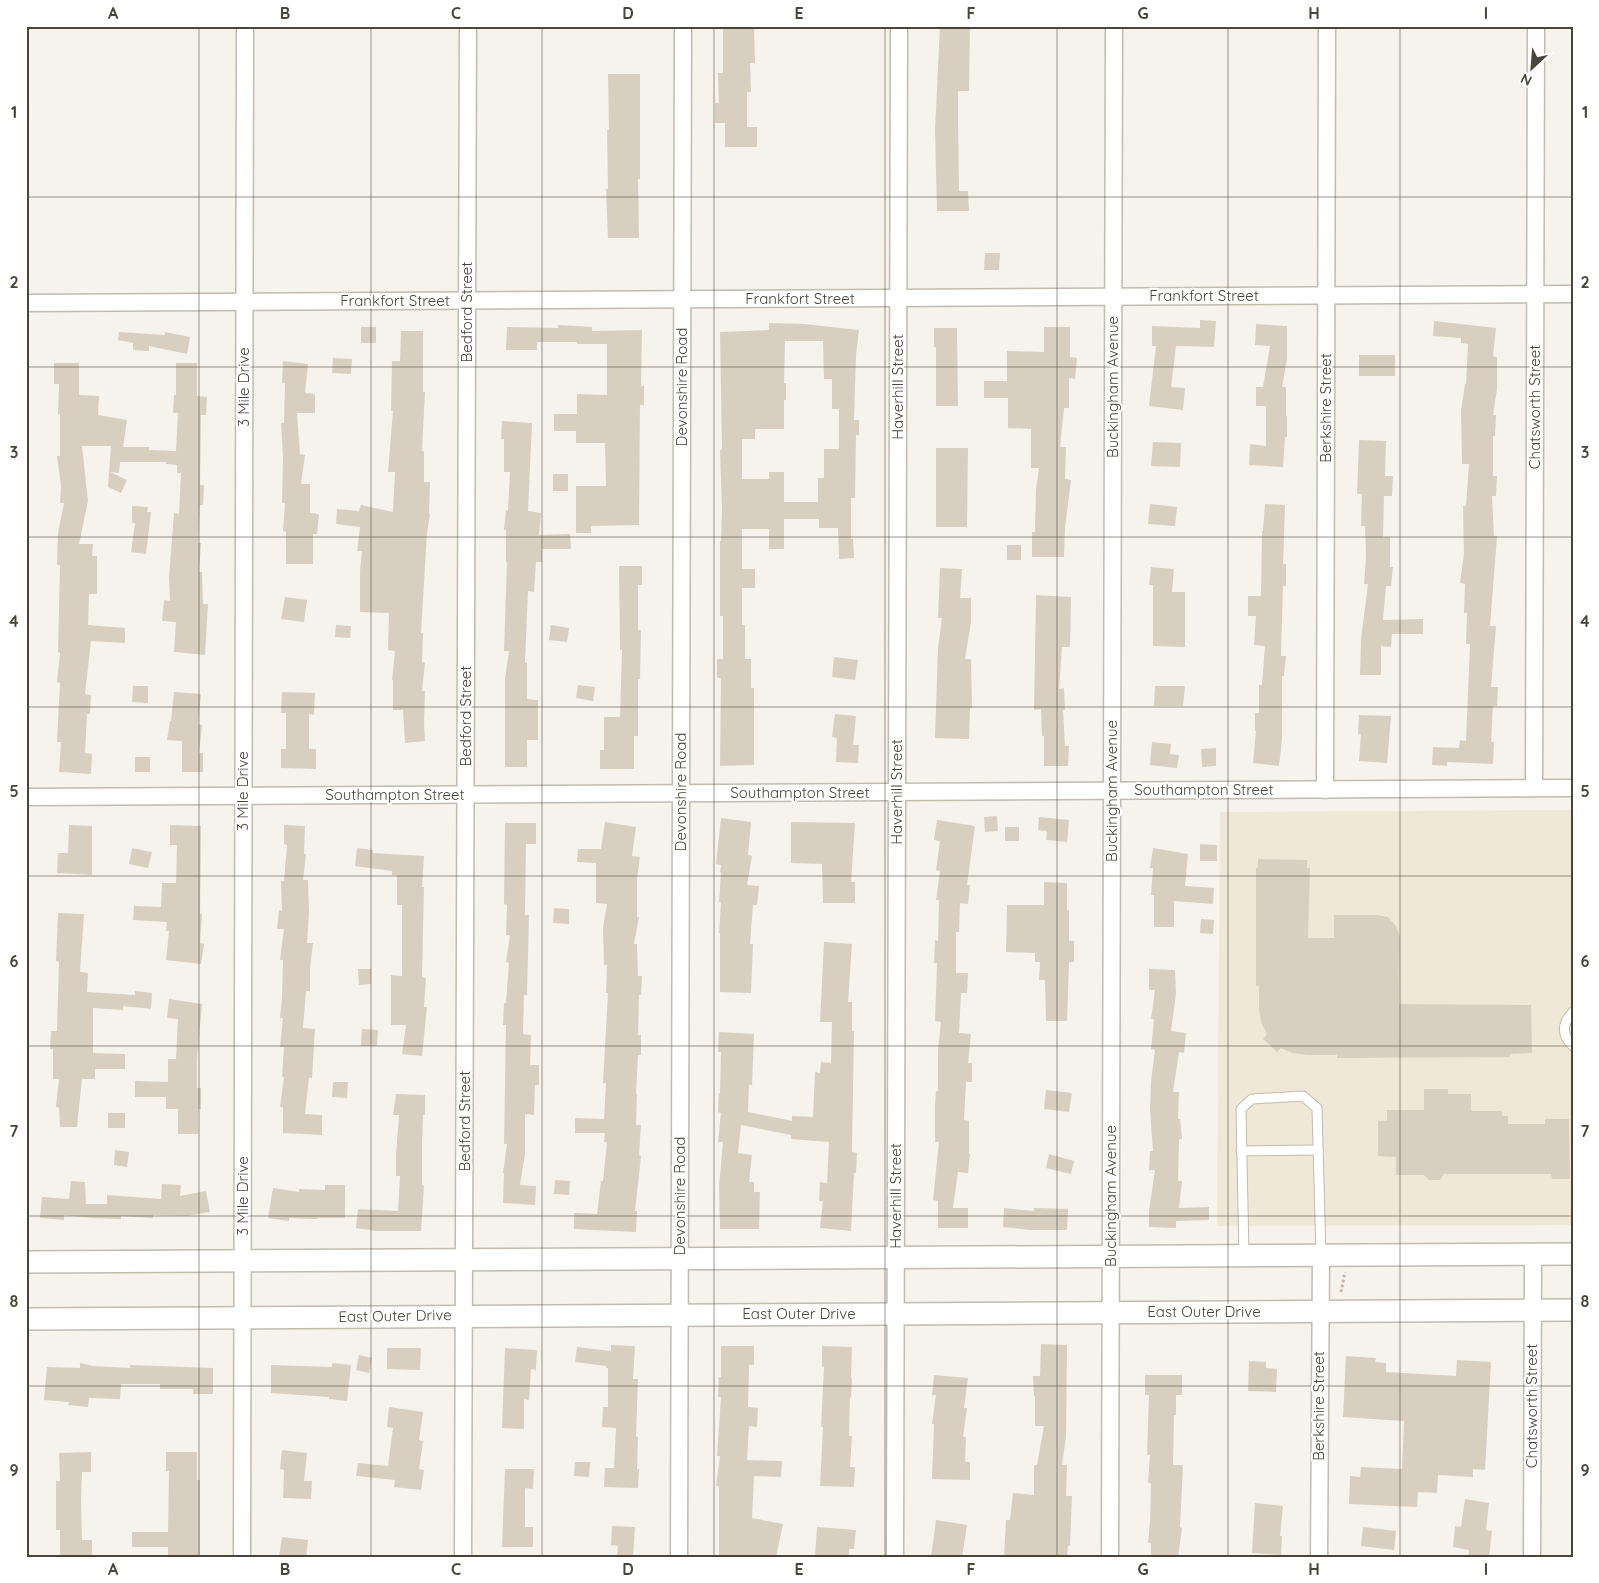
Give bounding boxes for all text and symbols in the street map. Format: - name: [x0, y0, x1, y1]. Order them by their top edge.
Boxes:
- text: A: [108, 3, 119, 23]
- text: B: [280, 3, 290, 23]
- text: C: [451, 3, 461, 23]
- text: D: [622, 3, 634, 23]
- text: E: [794, 3, 804, 23]
- text: F: [967, 3, 976, 23]
- text: G: [1137, 3, 1149, 23]
- text: H: [1308, 3, 1320, 23]
- text: I: [1484, 3, 1488, 23]
- north arrow: [1506, 42, 1556, 92]
- text: N: [1518, 69, 1535, 90]
- text: 1: [11, 102, 17, 122]
- text: 1: [1582, 102, 1588, 122]
- street label: Bedford Street: [457, 262, 476, 362]
- text: 2: [9, 272, 19, 292]
- text: 2: [1580, 272, 1590, 292]
- street label: Frankfort Street: [1149, 286, 1259, 305]
- street label: Frankfort Street: [745, 289, 855, 308]
- street label: Frankfort Street: [340, 291, 450, 310]
- street label: Buckingham Avenue: [1103, 316, 1122, 458]
- street label: Devonshire Road: [672, 328, 691, 446]
- street label: Haverhill Street: [888, 334, 907, 440]
- street label: Chatsworth Street: [1525, 345, 1544, 469]
- street label: 3 Mile Drive: [234, 347, 253, 427]
- street label: Berkshire Street: [1316, 353, 1335, 463]
- text: 3: [10, 442, 18, 462]
- text: 3: [1581, 442, 1589, 462]
- text: 4: [9, 611, 19, 631]
- text: 4: [1580, 611, 1590, 631]
- street label: Bedford Street: [456, 666, 475, 766]
- street label: Buckingham Avenue: [1102, 720, 1121, 862]
- street label: Devonshire Road: [671, 733, 690, 851]
- street label: Haverhill Street: [887, 739, 906, 845]
- street label: 3 Mile Drive: [233, 751, 252, 831]
- street label: Southampton Street: [1134, 780, 1274, 799]
- text: 5: [9, 781, 19, 801]
- text: 5: [1580, 781, 1590, 801]
- street label: Southampton Street: [730, 783, 870, 802]
- street label: Southampton Street: [325, 785, 465, 804]
- text: 6: [10, 951, 19, 971]
- text: 6: [1581, 951, 1590, 971]
- street label: Bedford Street: [455, 1071, 474, 1171]
- text: 7: [10, 1121, 19, 1141]
- text: 7: [1581, 1121, 1590, 1141]
- street label: Buckingham Avenue: [1101, 1125, 1120, 1267]
- street label: Devonshire Road: [670, 1137, 689, 1255]
- street label: Haverhill Street: [886, 1143, 905, 1249]
- street label: 3 Mile Drive: [233, 1156, 252, 1236]
- text: 8: [10, 1291, 19, 1311]
- text: 8: [1581, 1291, 1590, 1311]
- street label: East Outer Drive: [1147, 1302, 1261, 1321]
- street label: East Outer Drive: [742, 1304, 856, 1323]
- street label: East Outer Drive: [338, 1305, 452, 1326]
- street label: Chatsworth Street: [1522, 1344, 1541, 1468]
- street label: Berkshire Street: [1309, 1351, 1328, 1461]
- text: 9: [9, 1460, 19, 1480]
- text: 9: [1580, 1460, 1590, 1480]
- text: A: [108, 1559, 119, 1579]
- text: B: [280, 1559, 290, 1579]
- text: C: [451, 1559, 461, 1579]
- text: D: [622, 1559, 634, 1579]
- text: E: [794, 1559, 804, 1579]
- text: F: [967, 1559, 976, 1579]
- text: G: [1137, 1559, 1149, 1579]
- text: H: [1308, 1559, 1320, 1579]
- text: I: [1484, 1559, 1488, 1579]

